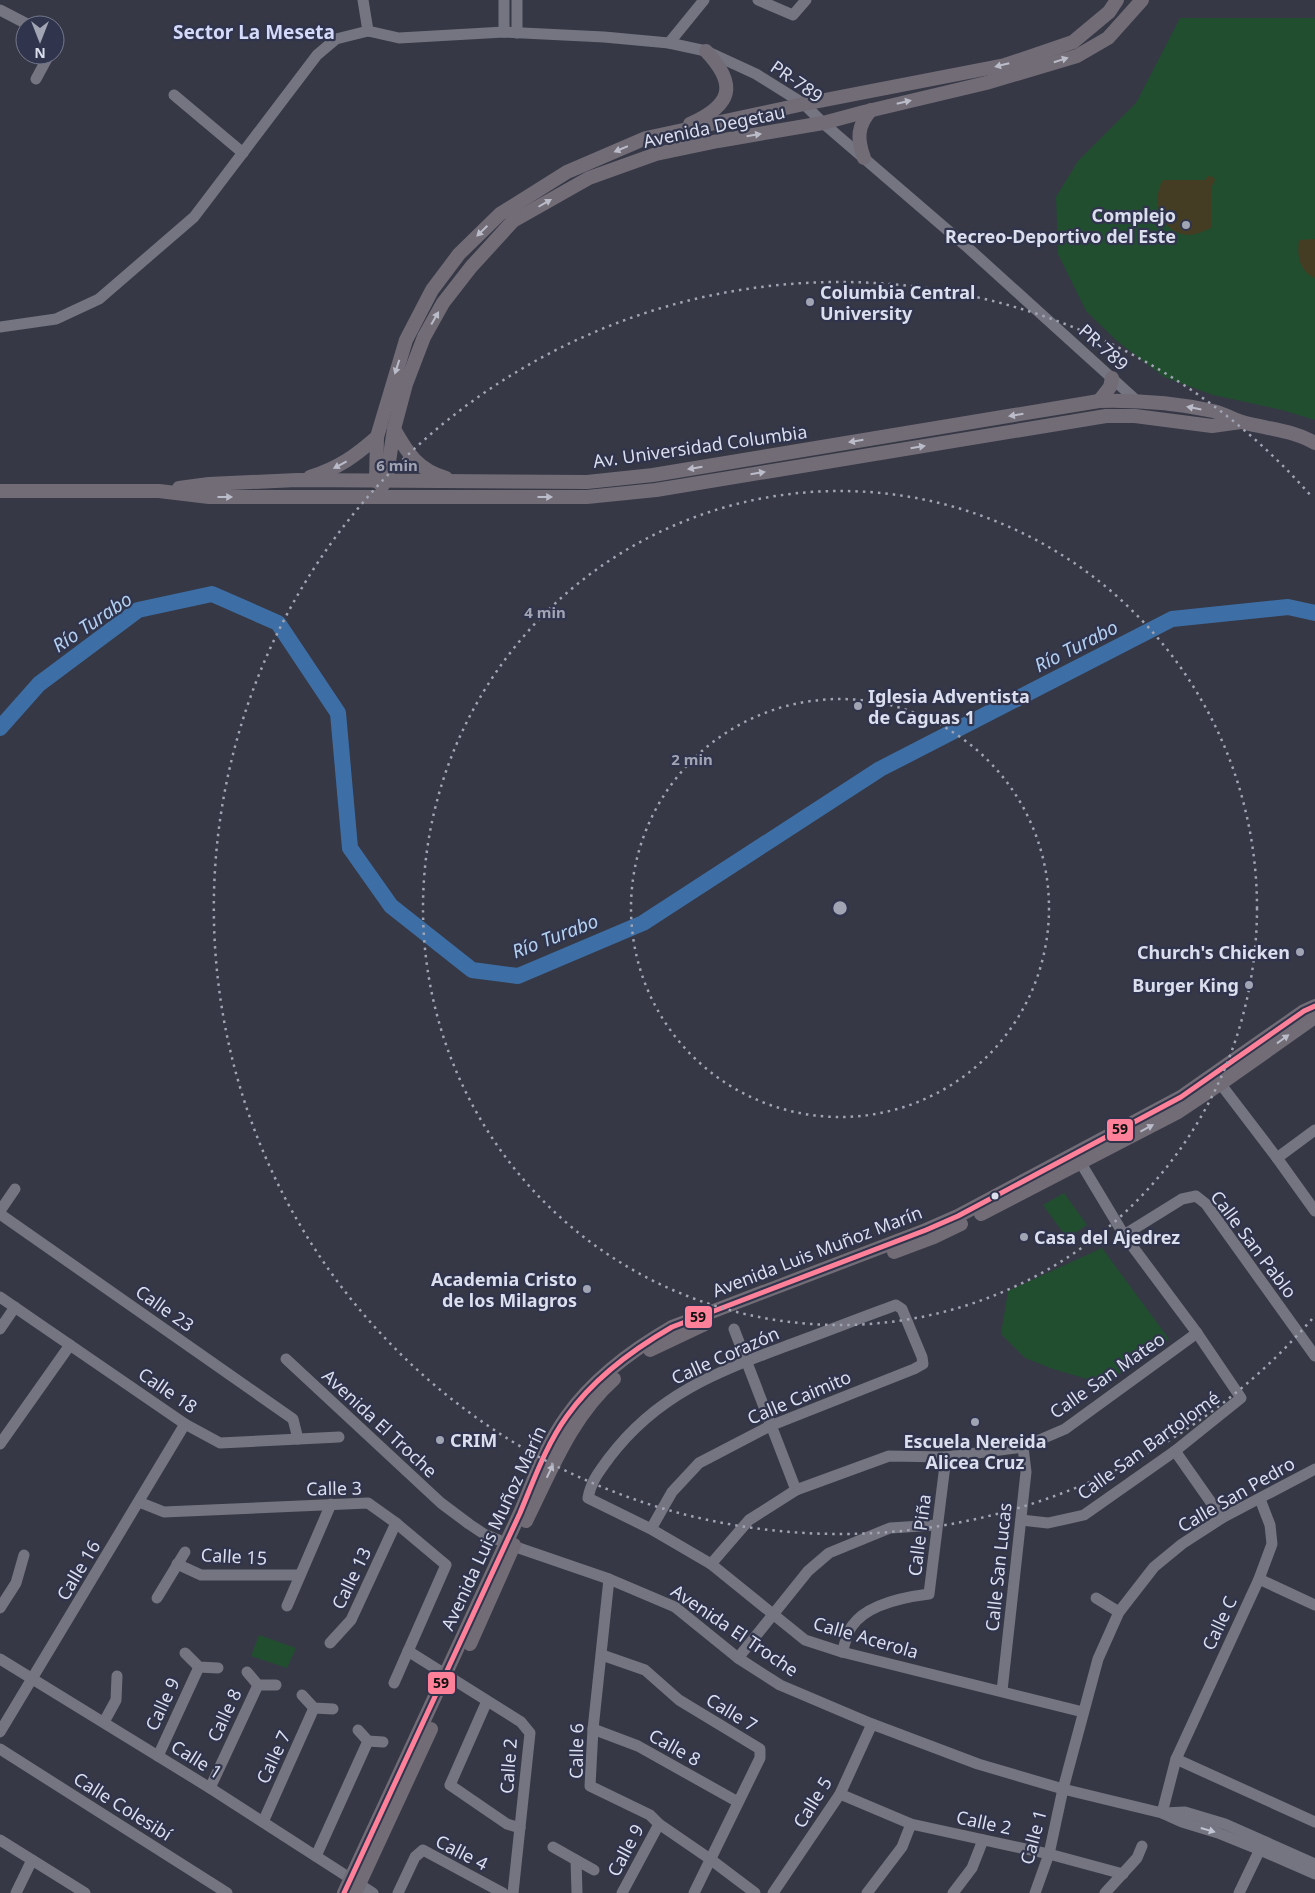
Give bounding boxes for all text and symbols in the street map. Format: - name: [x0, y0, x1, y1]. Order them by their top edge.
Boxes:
- north arrow: [15, 15, 65, 65]
- district label: Sector La Meseta: [173, 19, 335, 45]
- text: N: [34, 44, 46, 63]
- street label: PR-789: [766, 54, 828, 108]
- one-way arrow: [1054, 56, 1069, 64]
- one-way arrow: [994, 61, 1009, 69]
- one-way arrow: [897, 98, 912, 106]
- street label: Avenida Degetau: [641, 99, 787, 153]
- one-way arrow: [746, 130, 762, 138]
- one-way arrow: [614, 145, 628, 153]
- one-way arrow: [539, 198, 552, 207]
- place label: Complejo Recreo-Deportivo del Este: [945, 203, 1176, 248]
- marker: Complejo Recreo-Deportivo del Este: [1180, 219, 1192, 231]
- one-way arrow: [476, 225, 488, 237]
- place label: Columbia Central University: [820, 280, 975, 325]
- marker: Columbia Central University: [804, 296, 816, 308]
- one-way arrow: [430, 312, 439, 325]
- street label: PR-789: [1074, 318, 1134, 376]
- one-way arrow: [392, 360, 400, 375]
- one-way arrow: [1186, 403, 1202, 411]
- one-way arrow: [1008, 411, 1024, 419]
- street label: Av. Universidad Columbia: [591, 419, 809, 473]
- one-way arrow: [847, 438, 863, 446]
- one-way arrow: [911, 443, 927, 451]
- text: 6 min: [376, 455, 418, 475]
- one-way arrow: [333, 460, 347, 469]
- one-way arrow: [687, 464, 703, 472]
- one-way arrow: [750, 469, 766, 477]
- one-way arrow: [217, 493, 233, 501]
- one-way arrow: [537, 493, 553, 501]
- water label: Río Turabo: [47, 586, 137, 658]
- text: 4 min: [524, 602, 566, 622]
- water label: Río Turabo: [1030, 614, 1122, 678]
- place label: Iglesia Adventista de Caguas 1: [868, 684, 1030, 729]
- marker: Iglesia Adventista de Caguas 1: [852, 700, 864, 712]
- text: 2 min: [671, 749, 713, 769]
- centre of rings: [831, 899, 849, 917]
- water label: Río Turabo: [508, 908, 602, 964]
- place label: Church's Chicken: [1137, 940, 1290, 964]
- marker: Church's Chicken: [1294, 946, 1306, 958]
- place label: Burger King: [1132, 973, 1239, 997]
- marker: Burger King: [1243, 979, 1255, 991]
- one-way arrow: [1277, 1034, 1290, 1044]
- line badge: 59: [1106, 1118, 1134, 1142]
- text: 59: [1112, 1119, 1128, 1138]
- one-way arrow: [1140, 1124, 1155, 1132]
- street label: Calle San Pablo: [1206, 1185, 1302, 1303]
- unlabelled marker: [990, 1191, 1000, 1201]
- street label: Avenida Luis Muñoz Marín: [709, 1200, 925, 1302]
- place label: Casa del Ajedrez: [1034, 1225, 1180, 1249]
- marker: Casa del Ajedrez: [1018, 1231, 1030, 1243]
- place label: Academia Cristo de los Milagros: [431, 1267, 577, 1312]
- street label: Calle 23: [131, 1279, 199, 1337]
- marker: Academia Cristo de los Milagros: [581, 1283, 593, 1295]
- line badge: 59: [684, 1305, 713, 1329]
- text: 59: [690, 1307, 706, 1326]
- street label: Calle Corazón: [667, 1321, 783, 1389]
- street label: Calle San Mateo: [1045, 1326, 1169, 1424]
- street label: Calle 18: [134, 1362, 202, 1418]
- street label: Avenida El Troche: [317, 1364, 443, 1482]
- street label: Calle Caimito: [743, 1364, 855, 1430]
- street label: Calle San Bartolomé: [1072, 1385, 1224, 1505]
- marker: Escuela Nereida Alicea Cruz: [969, 1416, 981, 1428]
- street label: Avenida Luis Muñoz Marín: [435, 1422, 551, 1634]
- place label: CRIM: [450, 1428, 497, 1452]
- place label: Escuela Nereida Alicea Cruz: [903, 1429, 1047, 1474]
- marker: CRIM: [434, 1434, 446, 1446]
- street label: Calle San Pedro: [1173, 1451, 1299, 1537]
- one-way arrow: [546, 1464, 554, 1478]
- street label: Calle 3: [306, 1476, 362, 1500]
- street label: Calle Piña: [902, 1493, 936, 1577]
- street label: Calle San Lucas: [979, 1501, 1017, 1633]
- street label: Calle 16: [51, 1535, 105, 1605]
- street label: Calle 15: [200, 1542, 268, 1570]
- street label: Calle 13: [326, 1543, 376, 1613]
- street label: Avenida El Troche: [667, 1578, 803, 1682]
- street label: Calle C: [1196, 1592, 1242, 1654]
- street label: Calle Acerola: [810, 1610, 922, 1664]
- line badge: 59: [427, 1671, 456, 1695]
- text: 59: [433, 1673, 449, 1692]
- street label: Calle 9: [139, 1674, 185, 1734]
- street label: Calle 8: [201, 1685, 247, 1745]
- street label: Calle 7: [702, 1687, 762, 1737]
- street label: Calle 6: [564, 1723, 588, 1779]
- street label: Calle 8: [645, 1723, 705, 1771]
- street label: Calle 7: [250, 1727, 296, 1787]
- street label: Calle 1: [167, 1734, 227, 1784]
- street label: Calle 2: [494, 1737, 522, 1795]
- street label: Calle Colesibí: [69, 1766, 177, 1846]
- street label: Calle 5: [787, 1772, 837, 1832]
- street label: Calle 2: [954, 1804, 1014, 1840]
- street label: Calle 1: [1014, 1807, 1052, 1867]
- street label: Calle 9: [601, 1820, 649, 1880]
- one-way arrow: [1200, 1826, 1215, 1834]
- street label: Calle 4: [432, 1829, 492, 1875]

